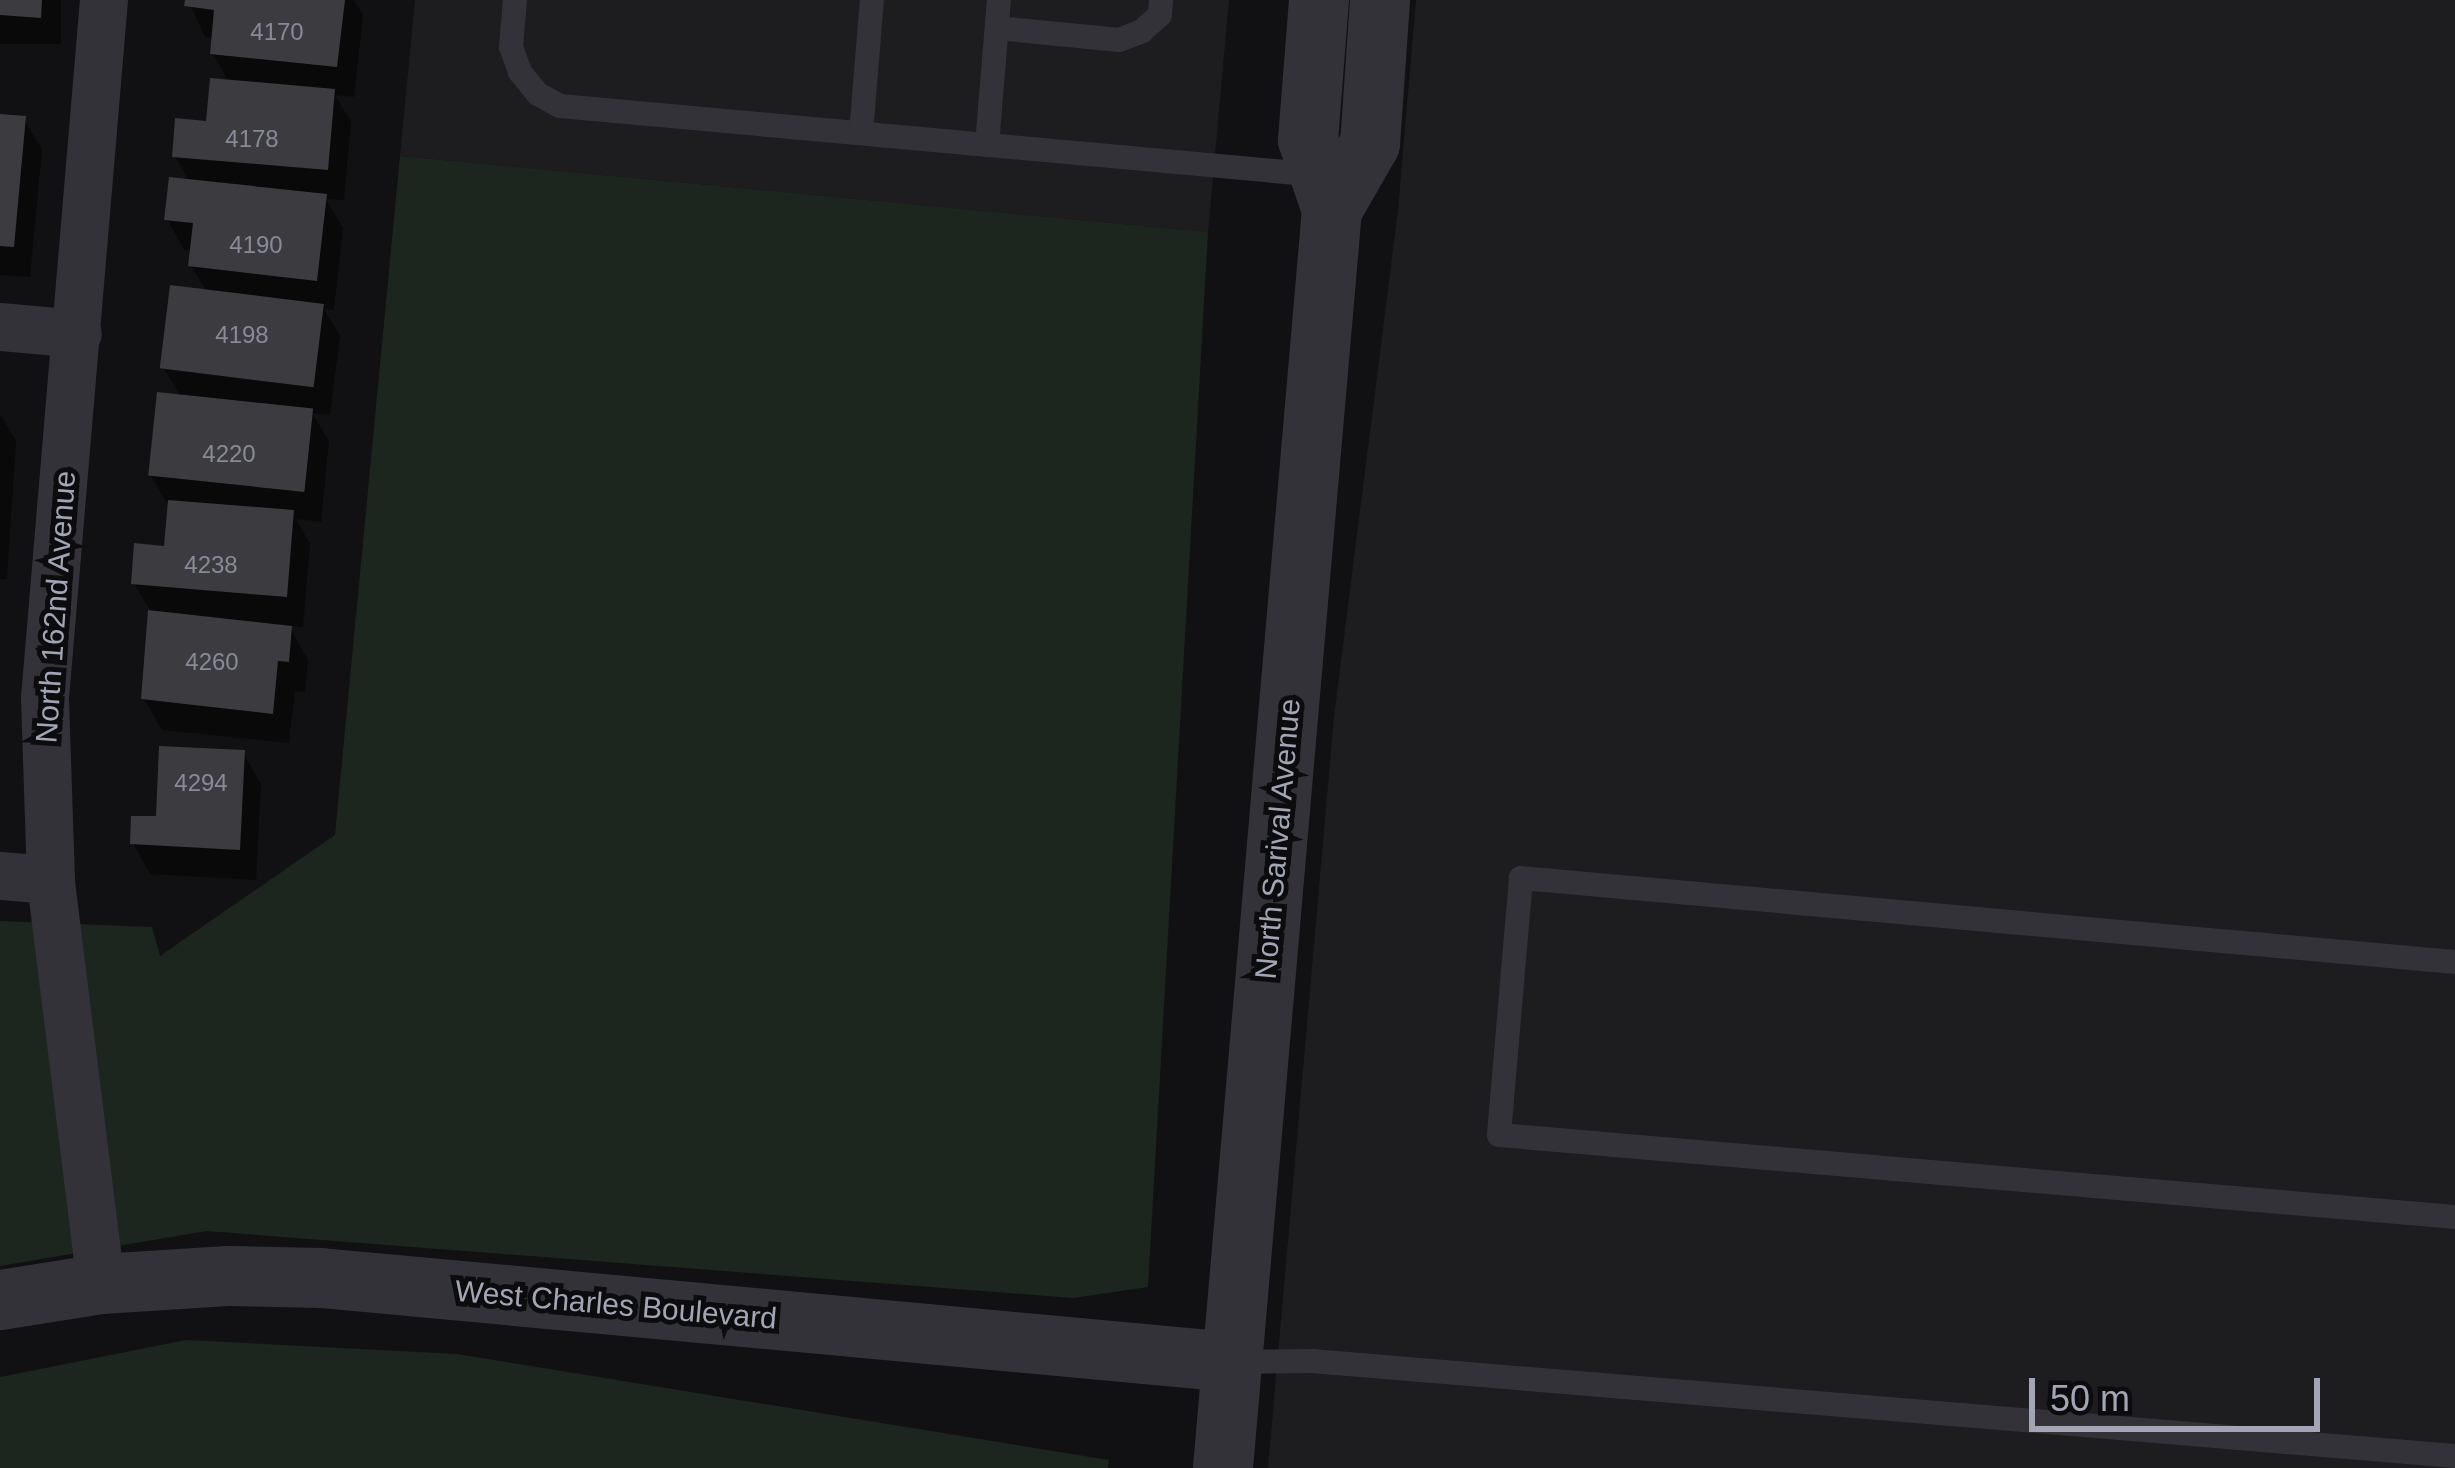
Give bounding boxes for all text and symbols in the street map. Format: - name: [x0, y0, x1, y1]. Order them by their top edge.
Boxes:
- house number: 4170: [250, 18, 304, 46]
- house number: 4178: [225, 125, 279, 153]
- house number: 4190: [229, 231, 283, 259]
- house number: 4198: [215, 321, 269, 349]
- house number: 4220: [202, 440, 256, 468]
- street label: North 162nd Avenue: [28, 469, 84, 745]
- house number: 4238: [184, 551, 238, 579]
- house number: 4260: [185, 648, 239, 676]
- street label: North Sarival Avenue: [1248, 697, 1308, 981]
- house number: 4294: [174, 769, 228, 797]
- street label: West Charles Boulevard: [454, 1273, 778, 1337]
- scale bar: [2035, 1354, 2326, 1428]
- text: 50 m: [2050, 1378, 2130, 1419]

